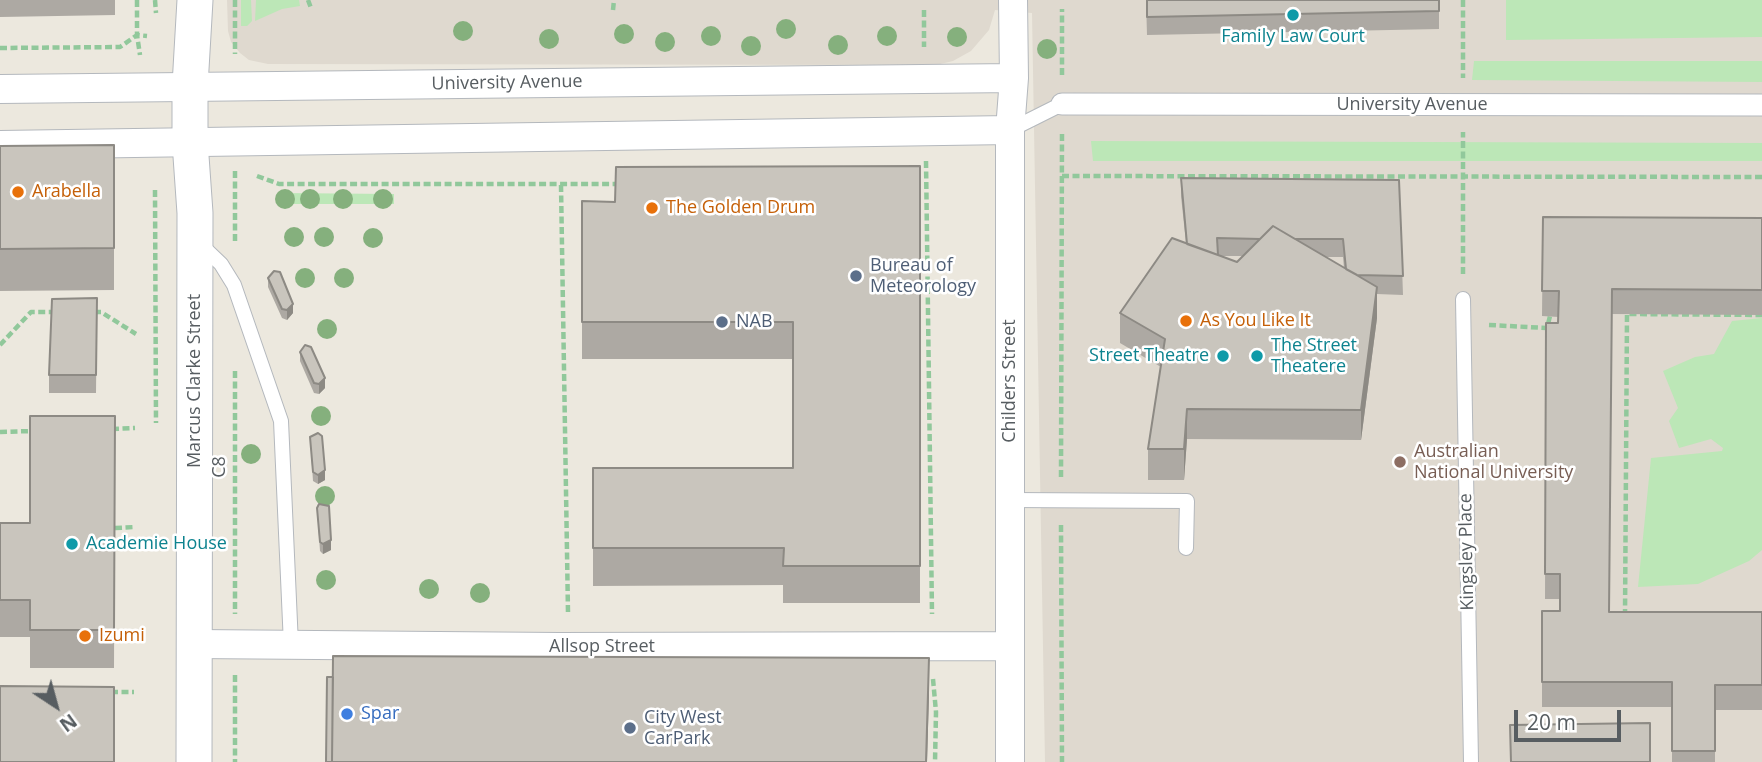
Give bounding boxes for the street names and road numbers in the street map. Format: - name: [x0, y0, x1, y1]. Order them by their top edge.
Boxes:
- street label: University Avenue: [431, 71, 583, 95]
- street label: University Avenue: [1336, 94, 1488, 116]
- street label: Marcus Clarke Street: [184, 294, 206, 468]
- street label: Childers Street: [999, 319, 1021, 443]
- street label: C8: [209, 456, 231, 478]
- street label: Kingsley Place: [1455, 493, 1479, 611]
- street label: Allsop Street: [549, 636, 655, 658]

